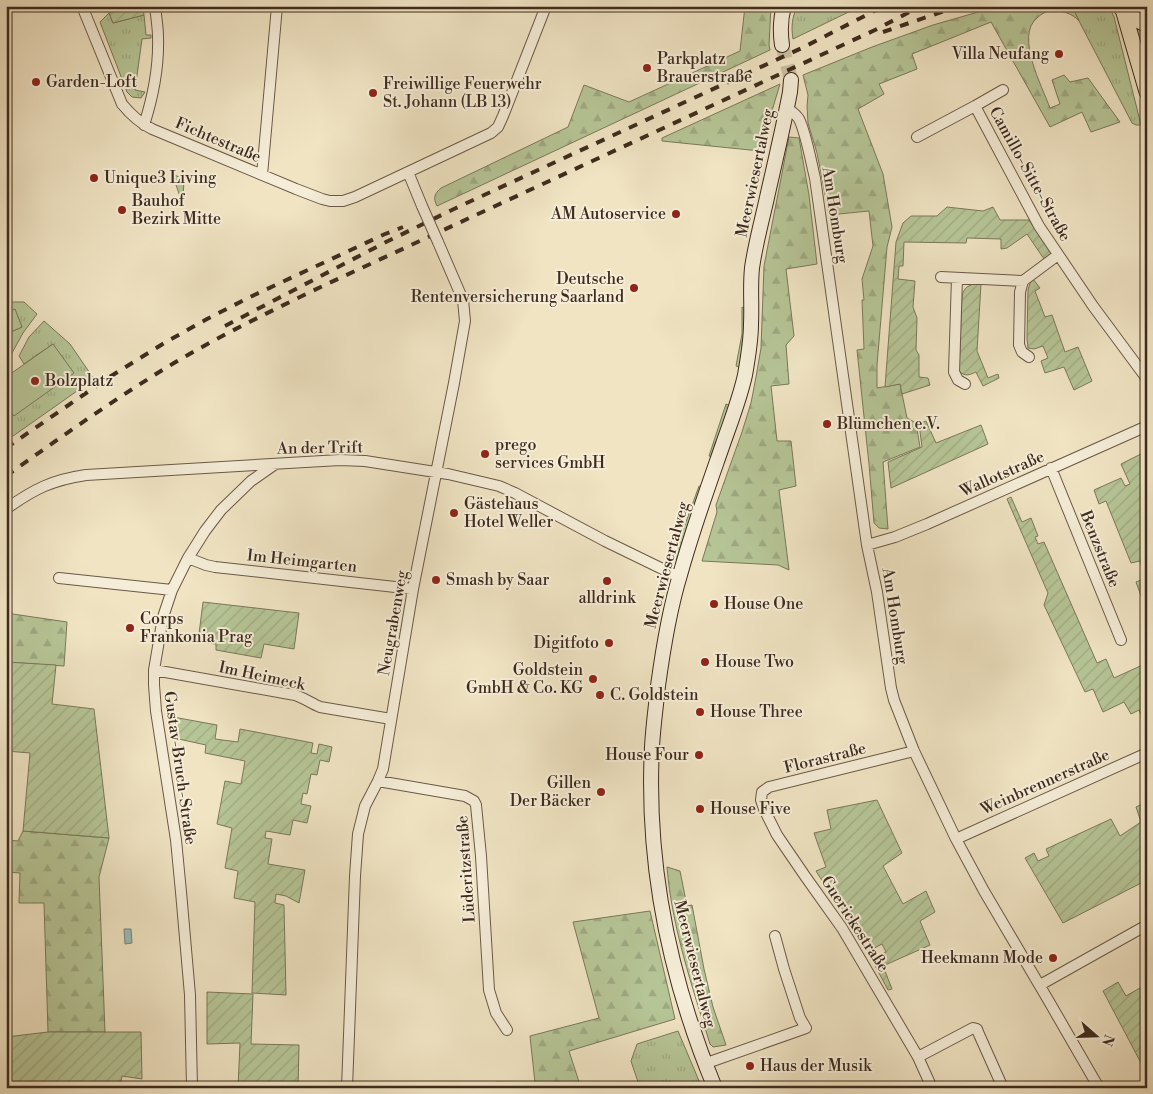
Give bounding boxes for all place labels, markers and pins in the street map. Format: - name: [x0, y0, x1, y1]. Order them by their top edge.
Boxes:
- place label: Villa Neufang: [951, 44, 1050, 64]
- marker: Villa Neufang: [1053, 48, 1065, 60]
- place label: Parkplatz Brauerstraße: [656, 49, 752, 87]
- marker: Parkplatz Brauerstraße: [641, 62, 653, 74]
- place label: Garden-Loft: [46, 72, 137, 92]
- place label: Freiwillige Feuerwehr St. Johann (LB 13): [383, 74, 542, 112]
- marker: Garden-Loft: [30, 76, 42, 88]
- marker: Freiwillige Feuerwehr St. Johann (LB 13): [367, 87, 379, 99]
- place label: Unique3 Living: [104, 168, 217, 188]
- marker: Unique3 Living: [88, 172, 100, 184]
- place label: Bauhof Bezirk Mitte: [131, 191, 221, 229]
- marker: Bauhof Bezirk Mitte: [116, 204, 128, 216]
- place label: AM Autoservice: [550, 204, 666, 224]
- marker: AM Autoservice: [670, 208, 682, 220]
- place label: Deutsche Rentenversicherung Saarland: [411, 269, 624, 307]
- marker: Deutsche Rentenversicherung Saarland: [628, 282, 640, 294]
- place label: Bolzplatz: [44, 371, 113, 391]
- marker: Bolzplatz: [29, 375, 41, 387]
- place label: Blümchen e.V.: [836, 414, 940, 434]
- marker: Blümchen e.V.: [821, 418, 833, 430]
- place label: prego services GmbH: [495, 435, 605, 473]
- marker: prego services GmbH: [479, 448, 491, 460]
- place label: Gästehaus Hotel Weller: [464, 494, 553, 532]
- marker: Gästehaus Hotel Weller: [448, 507, 460, 519]
- place label: Smash by Saar: [446, 570, 550, 590]
- marker: Smash by Saar: [430, 574, 442, 586]
- marker: alldrink: [601, 575, 613, 587]
- place label: alldrink: [578, 588, 637, 608]
- place label: House One: [724, 594, 803, 614]
- marker: House One: [708, 598, 720, 610]
- place label: Corps Frankonia Prag: [140, 609, 253, 647]
- marker: Corps Frankonia Prag: [124, 622, 136, 634]
- place label: Digitfoto: [533, 633, 599, 653]
- marker: Digitfoto: [603, 637, 615, 649]
- place label: House Two: [715, 652, 794, 672]
- marker: House Two: [699, 656, 711, 668]
- place label: Goldstein GmbH & Co. KG: [466, 660, 583, 698]
- marker: Goldstein GmbH & Co. KG: [587, 673, 599, 685]
- place label: C. Goldstein: [610, 685, 699, 705]
- marker: C. Goldstein: [594, 689, 606, 701]
- place label: House Three: [710, 702, 803, 722]
- marker: House Three: [694, 706, 706, 718]
- place label: House Four: [605, 745, 689, 765]
- marker: House Four: [693, 749, 705, 761]
- place label: Gillen Der Bäcker: [510, 773, 591, 811]
- marker: Gillen Der Bäcker: [595, 786, 607, 798]
- place label: House Five: [710, 799, 791, 819]
- marker: House Five: [694, 803, 706, 815]
- place label: Heekmann Mode: [921, 948, 1043, 968]
- marker: Heekmann Mode: [1047, 952, 1059, 964]
- place label: Haus der Musik: [760, 1056, 873, 1076]
- marker: Haus der Musik: [744, 1060, 756, 1072]

